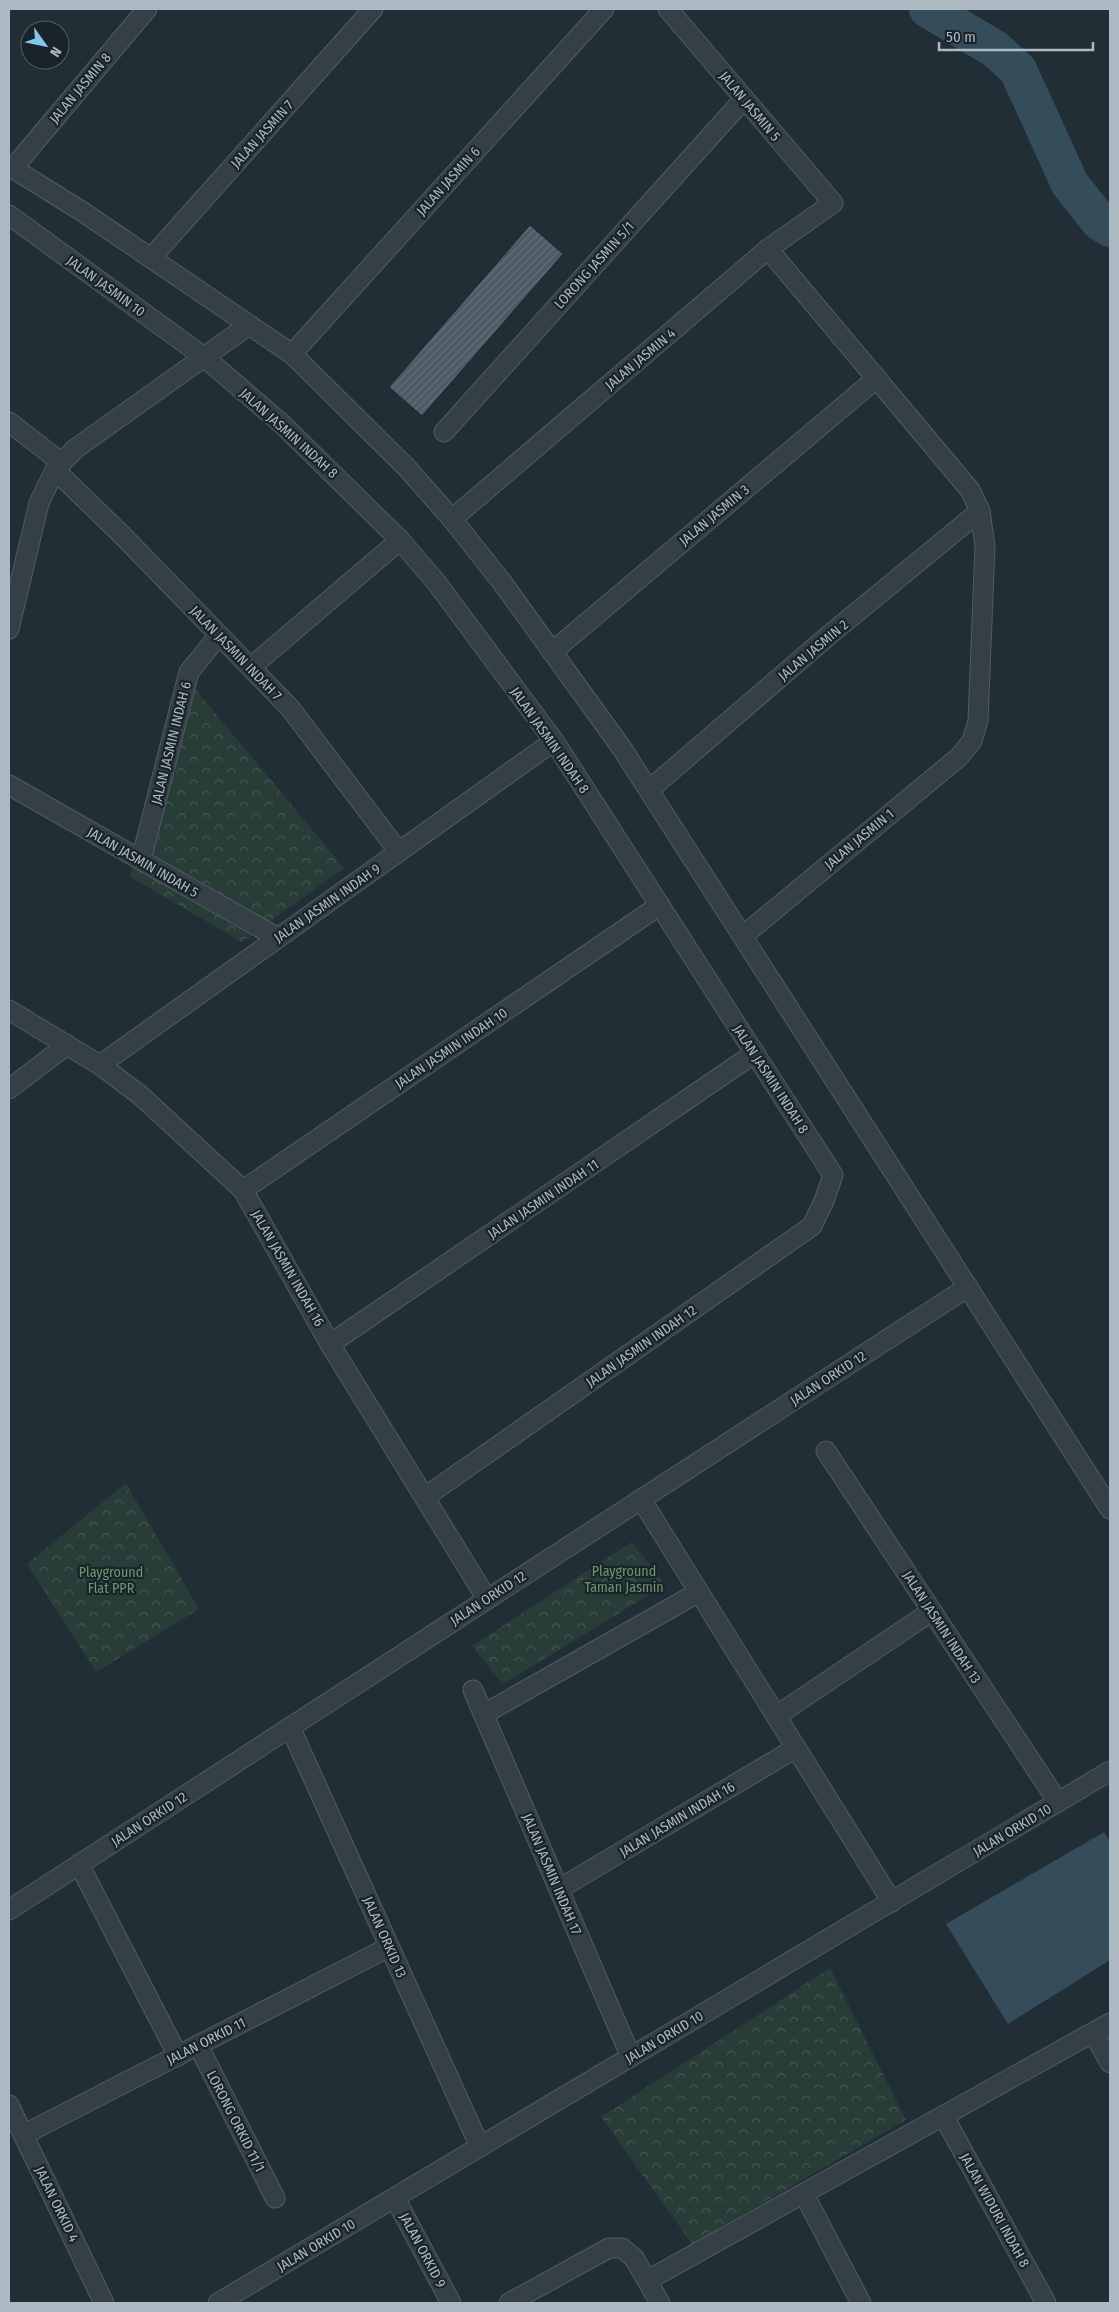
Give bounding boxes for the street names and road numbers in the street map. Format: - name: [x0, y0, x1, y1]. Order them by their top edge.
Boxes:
- street label: JALAN JASMIN 8: [46, 49, 114, 127]
- street label: JALAN JASMIN 5: [715, 68, 784, 145]
- street label: JALAN JASMIN 7: [227, 97, 298, 172]
- street label: JALAN JASMIN 6: [413, 143, 484, 219]
- street label: LORONG JASMIN 5/1: [551, 218, 638, 312]
- street label: JALAN JASMIN 10: [63, 252, 148, 321]
- street label: JALAN JASMIN 4: [602, 325, 679, 394]
- street label: JALAN JASMIN INDAH 8: [236, 385, 341, 482]
- street label: JALAN JASMIN 3: [676, 481, 753, 550]
- street label: JALAN JASMIN INDAH 7: [186, 603, 285, 704]
- street label: JALAN JASMIN 2: [775, 616, 852, 685]
- street label: JALAN JASMIN INDAH 6: [148, 680, 195, 806]
- street label: JALAN JASMIN INDAH 8: [506, 684, 593, 797]
- street label: JALAN JASMIN 1: [821, 805, 897, 873]
- street label: JALAN JASMIN INDAH 5: [84, 824, 201, 901]
- street label: JALAN JASMIN INDAH 9: [271, 860, 384, 947]
- street label: JALAN JASMIN INDAH 10: [392, 1004, 511, 1092]
- street label: JALAN JASMIN INDAH 8: [729, 1022, 812, 1137]
- street label: JALAN JASMIN INDAH 11: [485, 1156, 602, 1243]
- street label: JALAN JASMIN INDAH 16: [247, 1207, 328, 1330]
- street label: JALAN JASMIN INDAH 12: [583, 1302, 700, 1391]
- street label: JALAN ORKID 12: [787, 1348, 869, 1409]
- street label: JALAN ORKID 12: [447, 1568, 529, 1629]
- street label: JALAN JASMIN INDAH 13: [899, 1568, 984, 1687]
- street label: JALAN JASMIN INDAH 16: [616, 1778, 738, 1861]
- street label: JALAN ORKID 12: [108, 1789, 190, 1850]
- street label: JALAN ORKID 10: [970, 1800, 1054, 1860]
- street label: JALAN JASMIN INDAH 17: [518, 1811, 585, 1938]
- street label: JALAN ORKID 13: [359, 1894, 410, 1981]
- street label: JALAN ORKID 10: [622, 2007, 706, 2067]
- street label: JALAN ORKID 11: [164, 2014, 248, 2069]
- street label: LORONG ORKID 11/1: [203, 2068, 268, 2175]
- street label: JALAN WIDURI INDAH 8: [956, 2150, 1033, 2270]
- street label: JALAN ORKID 4: [31, 2164, 82, 2245]
- street label: JALAN ORKID 9: [396, 2210, 449, 2291]
- street label: JALAN ORKID 10: [274, 2215, 358, 2275]

